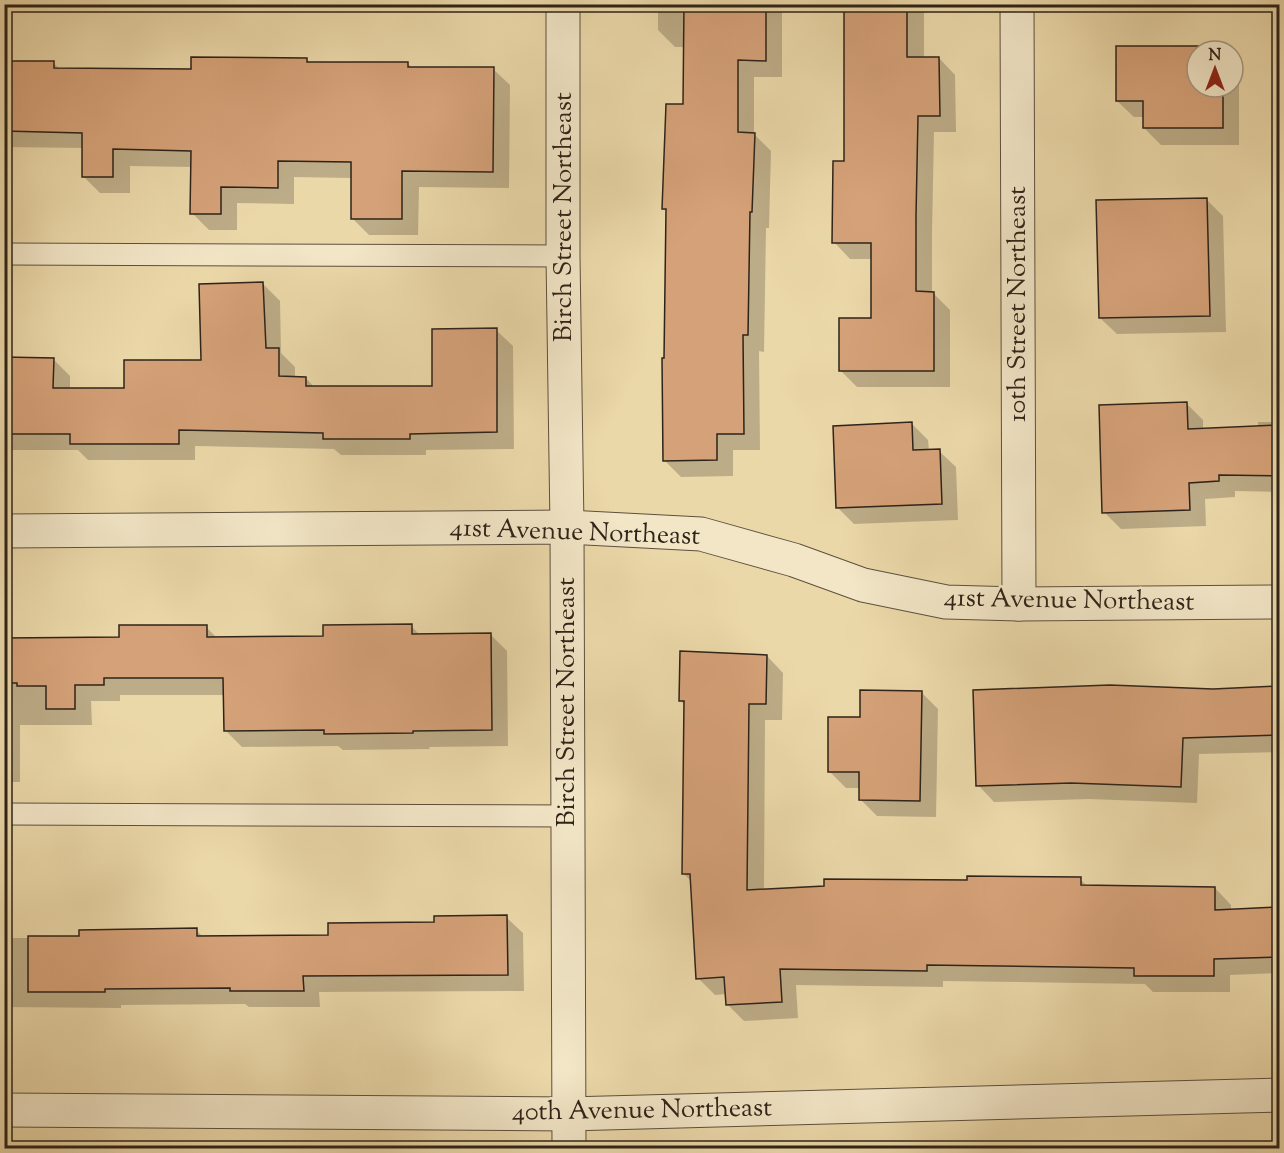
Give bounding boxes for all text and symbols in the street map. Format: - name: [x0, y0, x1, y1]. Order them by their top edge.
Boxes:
- north arrow: [1185, 39, 1245, 99]
- text: N: [1209, 45, 1222, 68]
- street label: Birch Street Northeast: [546, 92, 583, 342]
- street label: 10th Street Northeast: [1000, 186, 1037, 422]
- street label: 41st Avenue Northeast: [449, 510, 701, 556]
- street label: Birch Street Northeast: [549, 577, 586, 827]
- street label: 41st Avenue Northeast: [943, 580, 1195, 622]
- street label: 40th Avenue Northeast: [512, 1090, 772, 1132]

